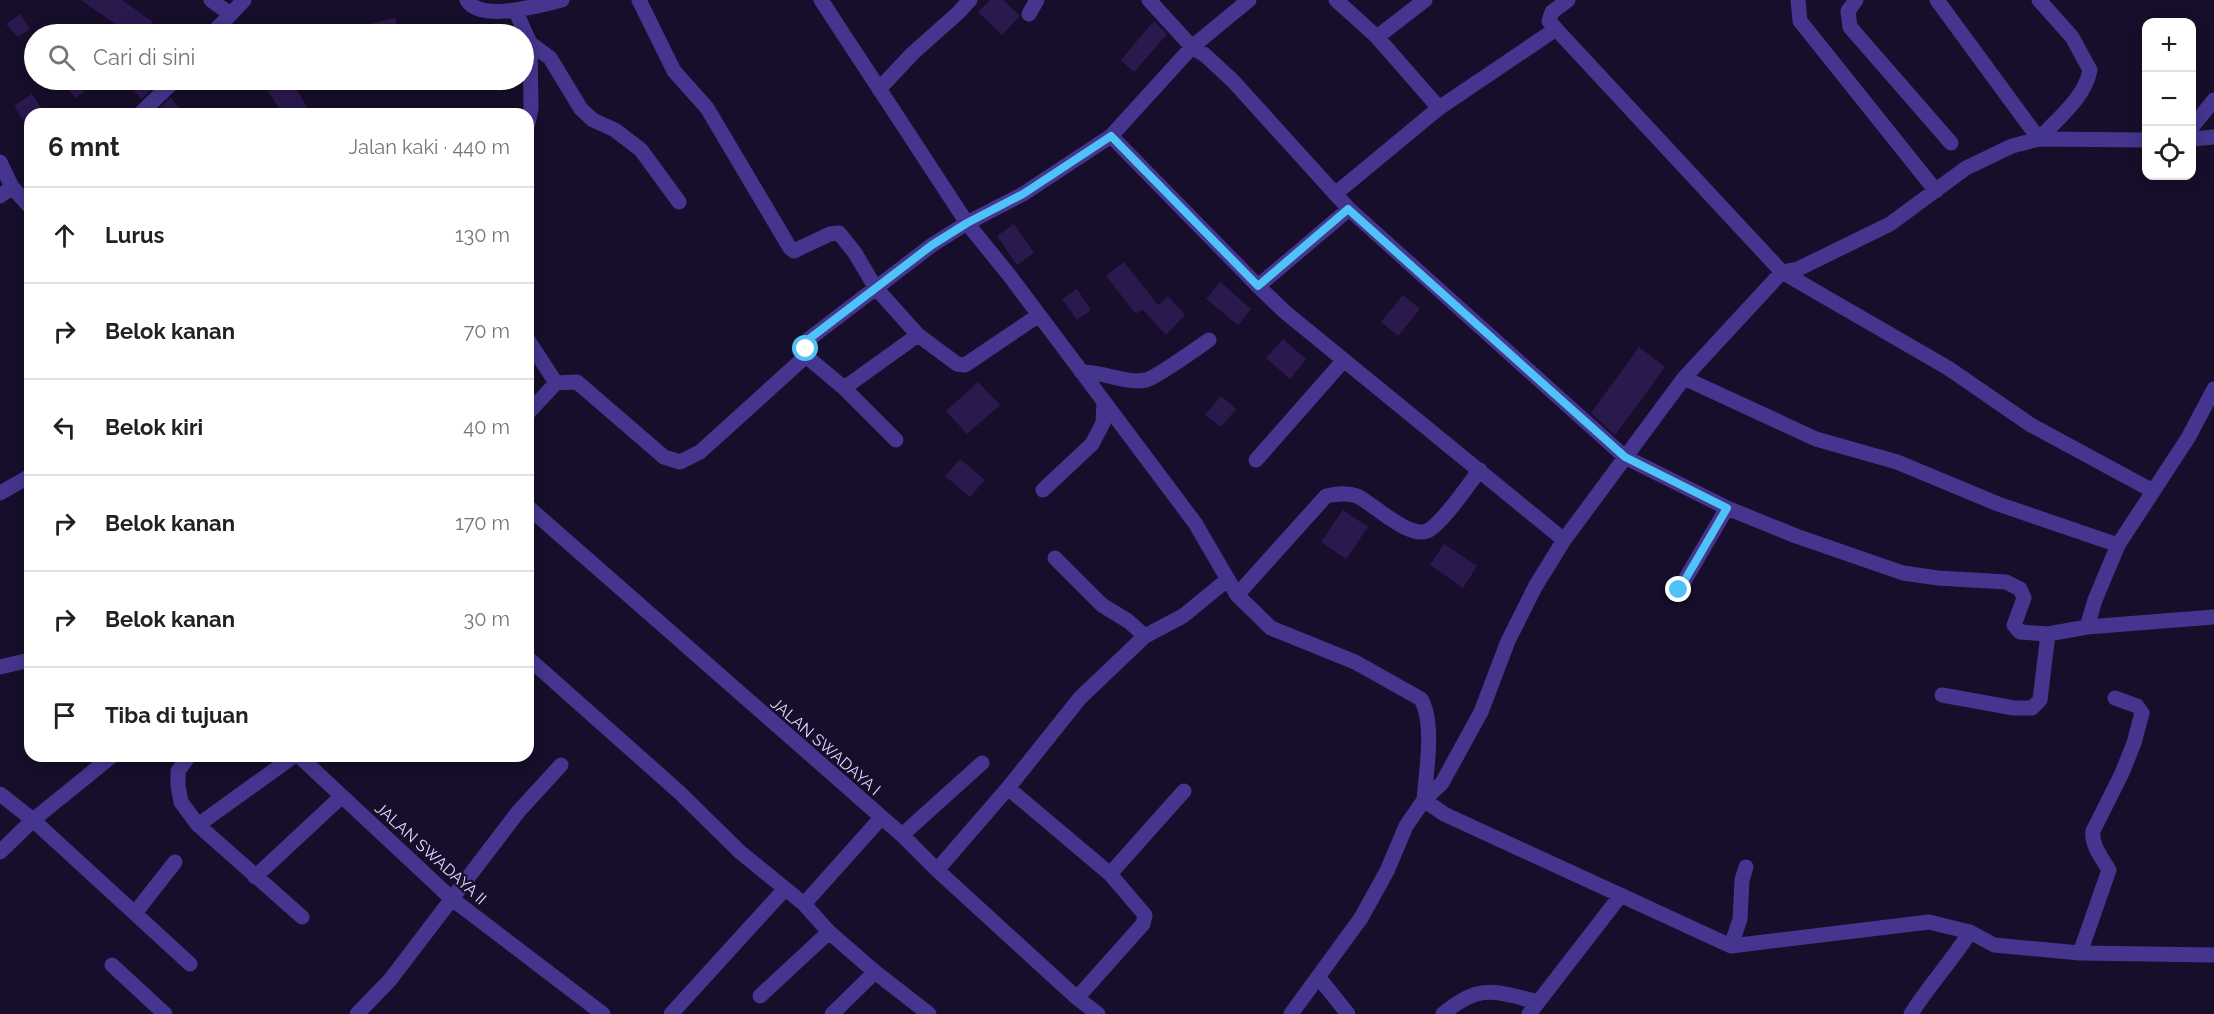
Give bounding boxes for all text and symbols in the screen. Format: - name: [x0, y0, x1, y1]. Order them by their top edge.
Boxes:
- map controls: [2142, 18, 2196, 180]
- button: +: [2142, 18, 2196, 72]
- search box: [24, 24, 534, 90]
- icon: search: [45, 41, 78, 74]
- text: Cari di sini: [93, 44, 195, 70]
- button: −: [2142, 72, 2196, 126]
- button: locate: [2142, 126, 2196, 180]
- text: 6 mnt: [48, 132, 120, 162]
- text: Jalan kaki · 440 m: [349, 135, 510, 159]
- icon: ahead: [48, 219, 81, 252]
- text: Lurus: [105, 222, 164, 248]
- text: 130 m: [455, 223, 510, 247]
- icon: right: [48, 315, 81, 348]
- text: Belok kanan: [105, 318, 235, 344]
- text: 70 m: [464, 319, 510, 343]
- route start: [792, 335, 818, 361]
- icon: left: [48, 411, 81, 444]
- text: Belok kiri: [105, 414, 203, 440]
- text: 40 m: [463, 415, 510, 439]
- icon: right: [48, 507, 81, 540]
- text: Belok kanan: [105, 510, 235, 536]
- text: 170 m: [455, 511, 510, 535]
- route end: [1665, 576, 1691, 602]
- icon: right: [48, 603, 81, 636]
- text: Belok kanan: [105, 606, 235, 632]
- text: 30 m: [464, 607, 510, 631]
- street label: JALAN SWADAYA I: [767, 694, 884, 799]
- icon: arrive: [48, 699, 81, 732]
- text: Tiba di tujuan: [105, 702, 248, 728]
- street label: JALAN SWADAYA II: [371, 798, 490, 908]

